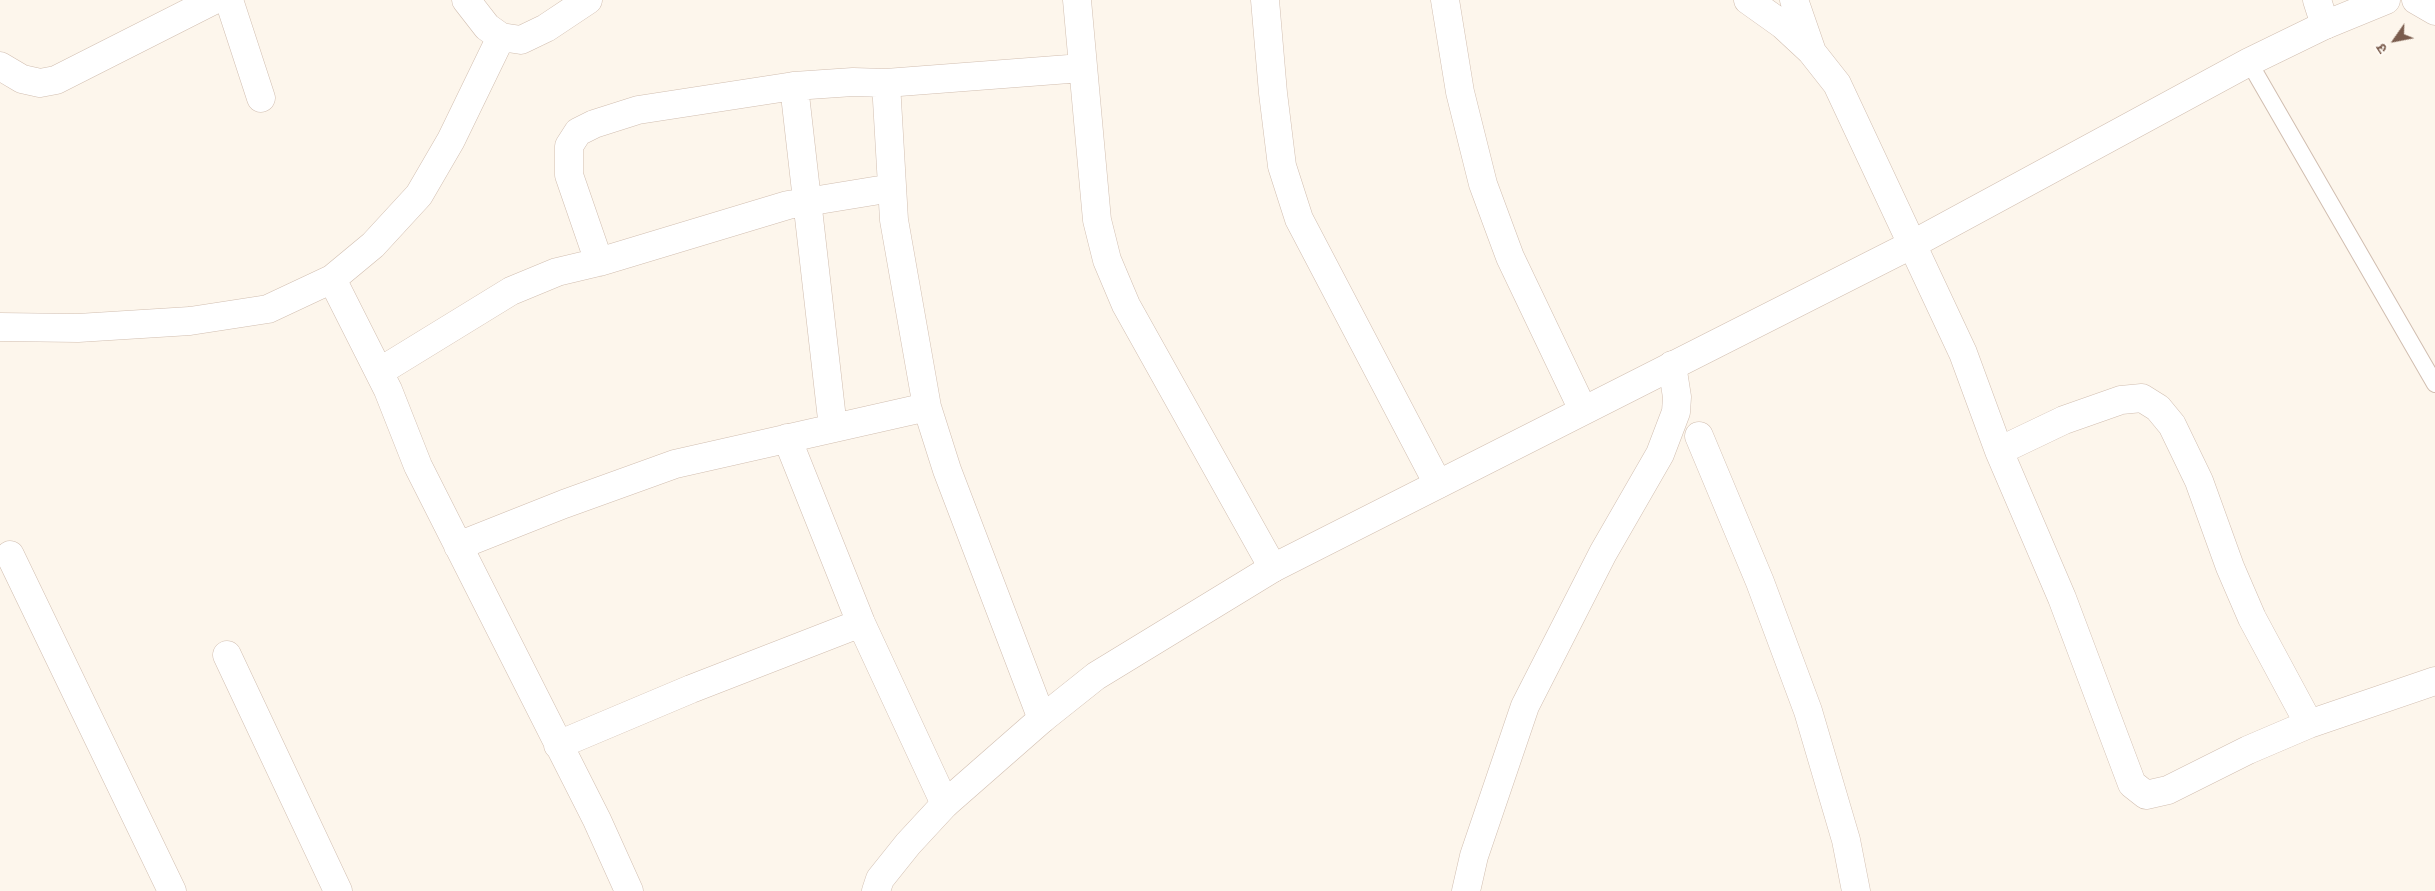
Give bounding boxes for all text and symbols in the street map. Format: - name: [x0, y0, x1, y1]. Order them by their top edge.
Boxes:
- north arrow: [2370, 15, 2420, 65]
- text: उ: [2373, 40, 2391, 57]

